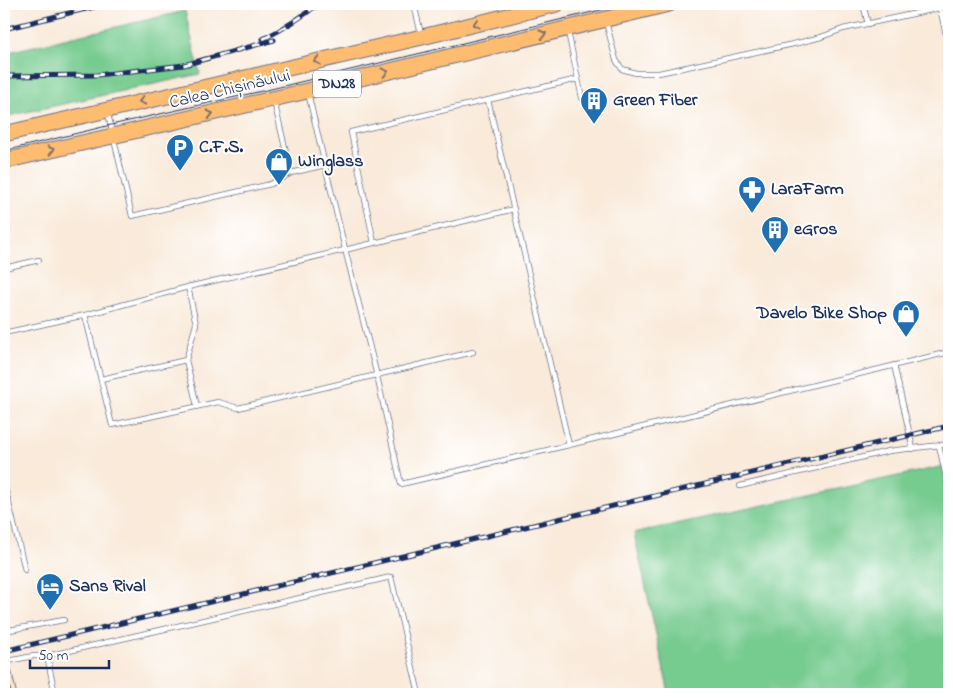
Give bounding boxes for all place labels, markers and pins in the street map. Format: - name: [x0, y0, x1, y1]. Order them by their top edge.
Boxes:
- building icon: Green Fiber: [579, 86, 609, 125]
- place label: Green Fiber: [613, 88, 698, 114]
- parking icon: C.F.S.: [165, 133, 195, 172]
- place label: C.F.S.: [199, 135, 243, 161]
- shop icon: Winglass: [264, 147, 294, 186]
- place label: Winglass: [298, 149, 363, 176]
- pharmacy icon: LaraFarm: [737, 175, 767, 214]
- place label: LaraFarm: [771, 177, 844, 203]
- building icon: eGros: [760, 215, 790, 254]
- place label: eGros: [794, 217, 837, 243]
- shop icon: Davelo Bike Shop: [891, 299, 921, 338]
- place label: Davelo Bike Shop: [756, 301, 887, 327]
- hotel icon: Sans Rival: [35, 572, 65, 611]
- place label: Sans Rival: [69, 574, 146, 600]

